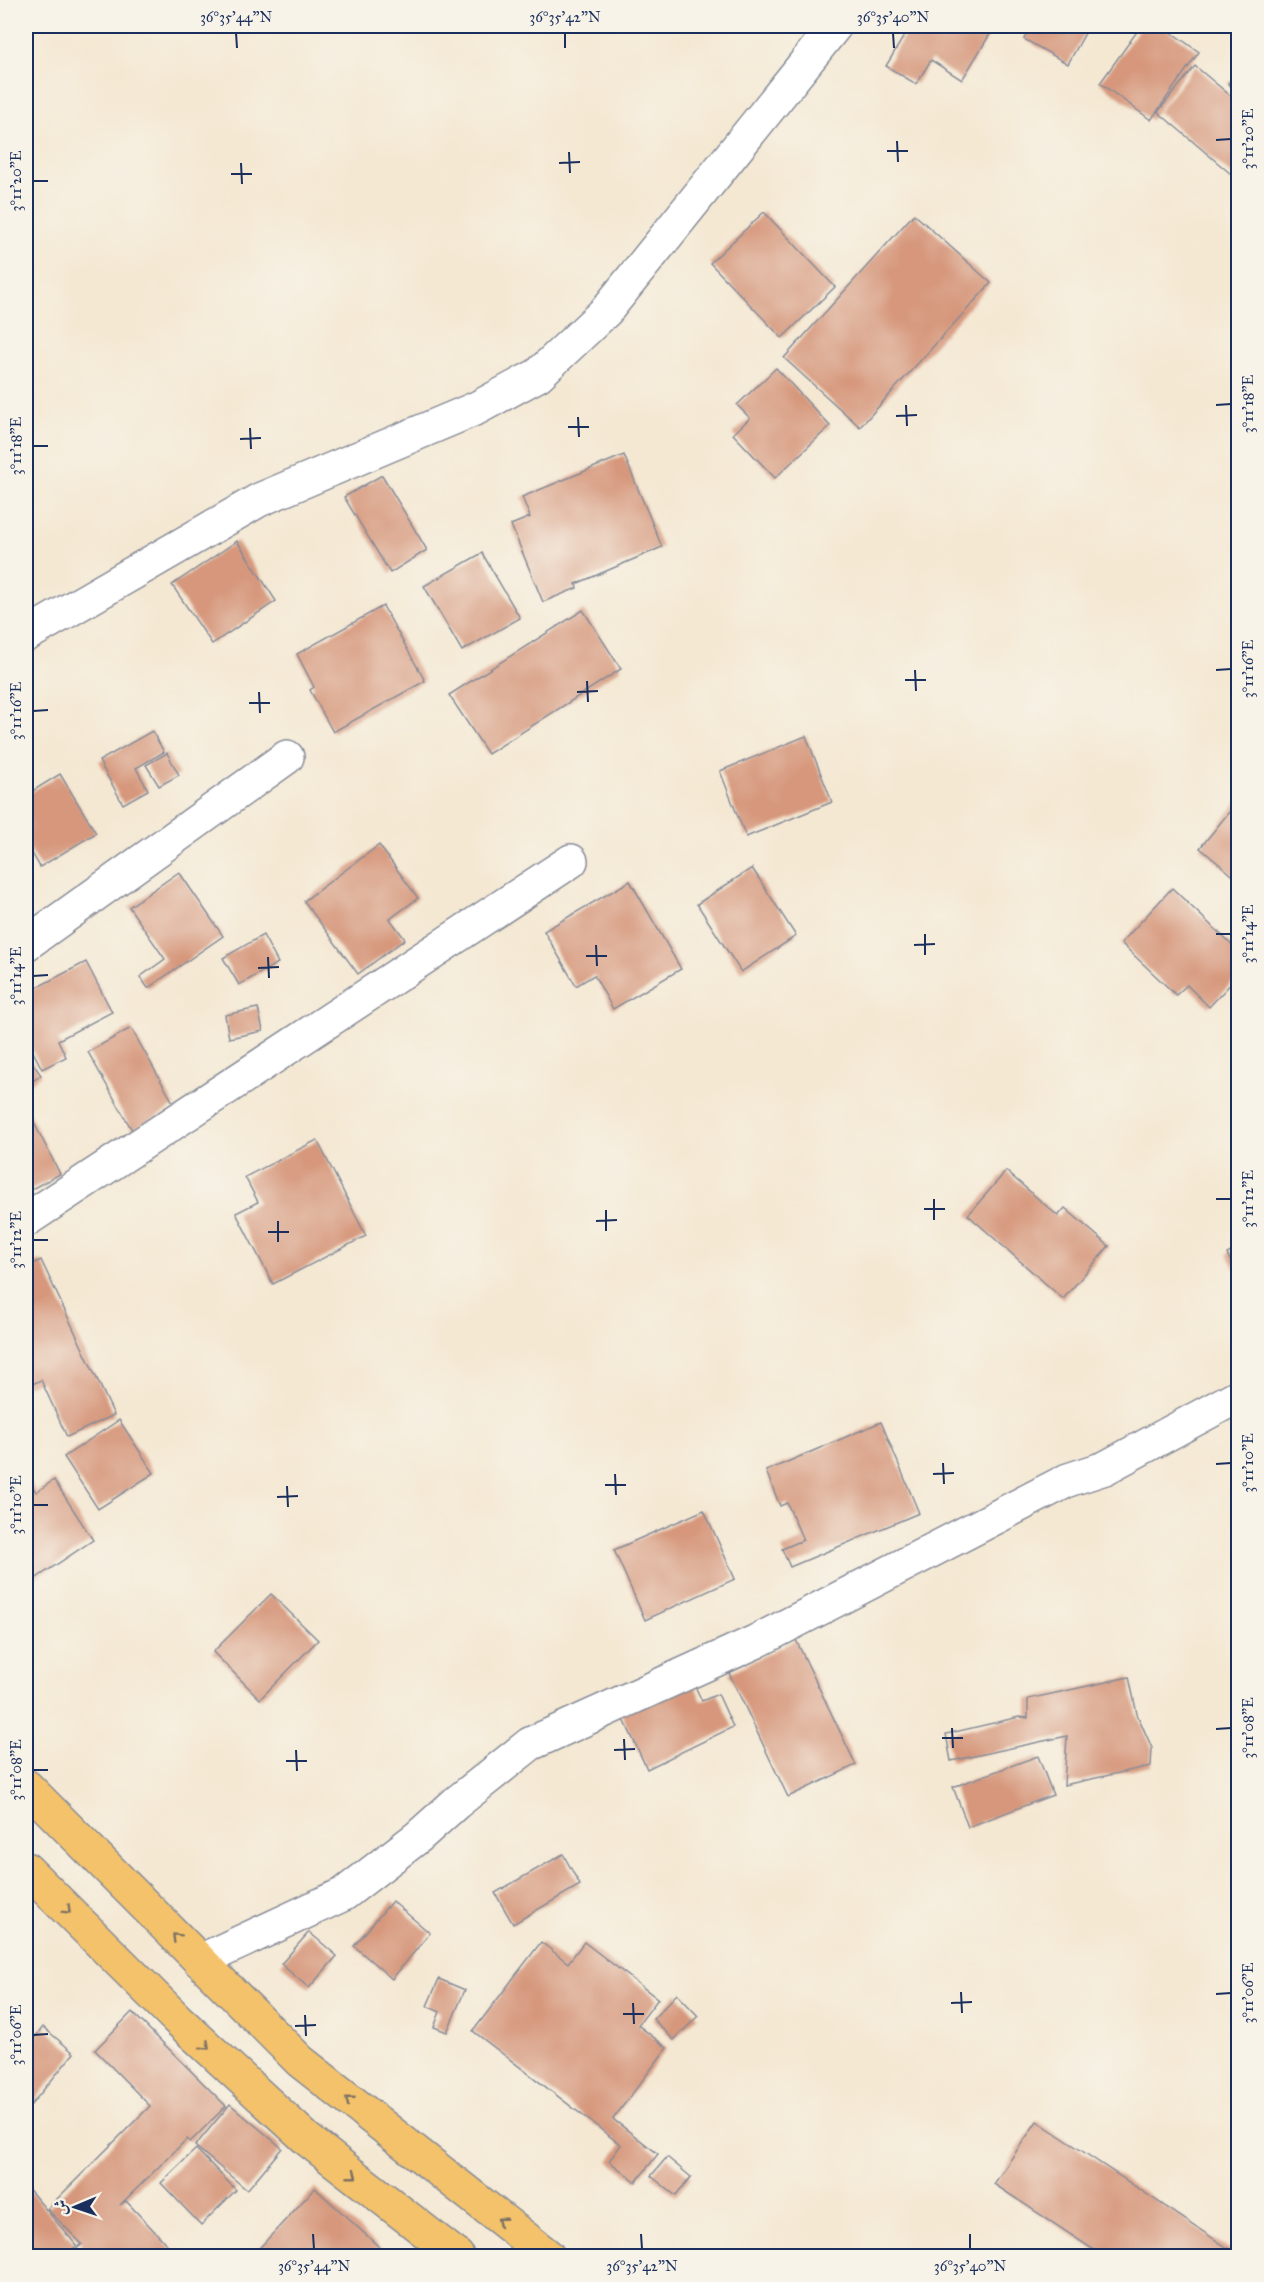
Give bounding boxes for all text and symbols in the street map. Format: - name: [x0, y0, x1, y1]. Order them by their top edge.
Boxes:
- text: 36°35'44"N: [200, 8, 272, 26]
- text: 36°35'42"N: [529, 8, 601, 26]
- text: 36°35'40"N: [857, 8, 930, 26]
- text: 3°11'20"E: [1239, 108, 1257, 169]
- text: 3°11'20"E: [7, 150, 25, 211]
- text: 3°11'18"E: [1239, 374, 1257, 433]
- text: 3°11'18"E: [7, 416, 25, 475]
- text: 3°11'16"E: [1239, 640, 1257, 698]
- text: 3°11'16"E: [7, 682, 25, 740]
- text: 3°11'14"E: [1239, 904, 1257, 964]
- text: 3°11'14"E: [7, 946, 25, 1006]
- text: 3°11'12"E: [1239, 1170, 1257, 1228]
- text: 3°11'12"E: [7, 1211, 25, 1269]
- text: 3°11'10"E: [1239, 1433, 1257, 1493]
- text: 3°11'10"E: [7, 1475, 25, 1535]
- text: 3°11'08"E: [1239, 1697, 1257, 1759]
- text: 3°11'08"E: [7, 1739, 25, 1801]
- one-way arrow: [60, 1904, 71, 1914]
- one-way arrow: [173, 1934, 184, 1945]
- text: 3°11'06"E: [1239, 1962, 1257, 2024]
- text: 3°11'06"E: [7, 2004, 25, 2066]
- one-way arrow: [199, 2039, 210, 2050]
- one-way arrow: [344, 2096, 355, 2107]
- one-way arrow: [346, 2168, 357, 2179]
- north arrow: [45, 2177, 105, 2237]
- text: ش: [51, 2199, 70, 2216]
- one-way arrow: [497, 2217, 508, 2228]
- text: 36°35'44"N: [278, 2257, 350, 2275]
- text: 36°35'42"N: [606, 2257, 678, 2275]
- text: 36°35'40"N: [934, 2257, 1007, 2275]

